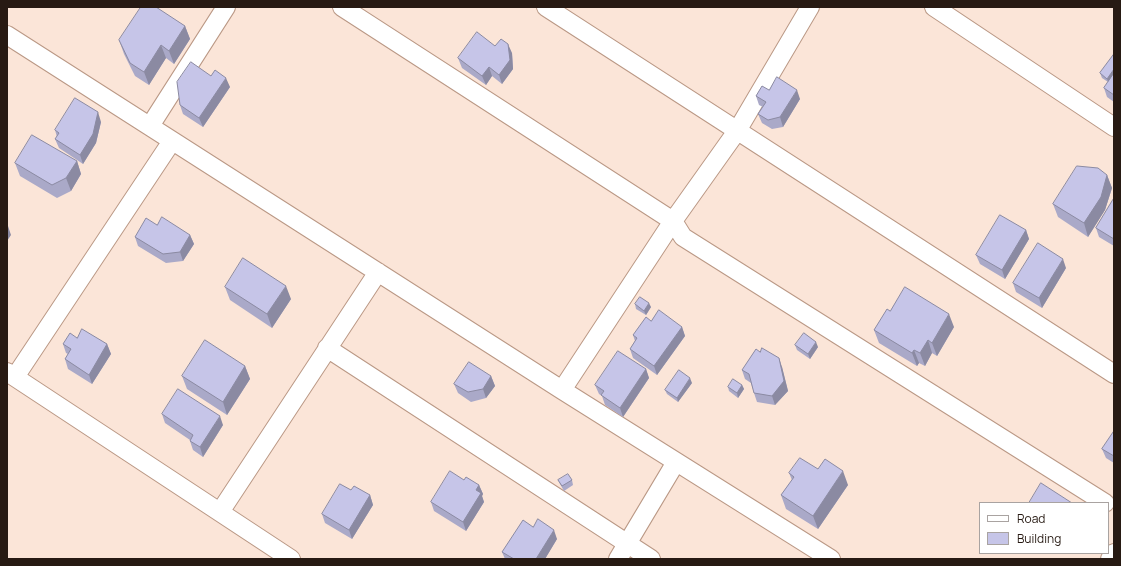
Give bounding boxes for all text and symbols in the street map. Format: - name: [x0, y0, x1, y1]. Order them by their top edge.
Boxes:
- legend: [979, 502, 1109, 554]
- text: Road: [1017, 510, 1045, 527]
- text: Building: [1017, 530, 1061, 547]

